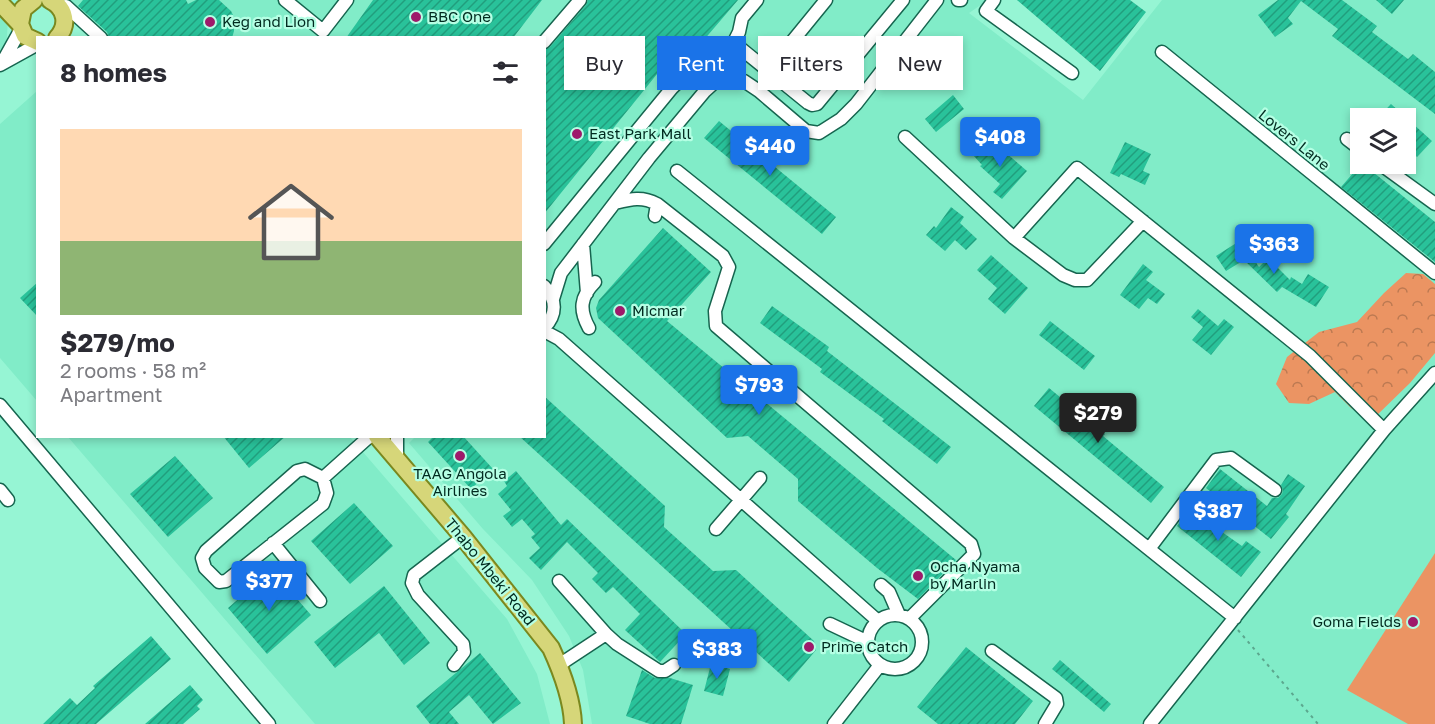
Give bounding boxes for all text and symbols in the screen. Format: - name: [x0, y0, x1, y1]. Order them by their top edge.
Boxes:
- place label: BBC One: [428, 7, 491, 25]
- marker: BBC One: [409, 10, 423, 24]
- place label: Keg and Lion: [222, 12, 315, 30]
- marker: Keg and Lion: [203, 15, 217, 29]
- chip: Buy: [564, 36, 645, 90]
- chip: Rent: [657, 36, 746, 90]
- chip: Filters: [758, 36, 864, 90]
- chip: New: [876, 36, 963, 90]
- icon: filters: [489, 56, 522, 89]
- text: 8 homes: [60, 57, 167, 88]
- street label: Lovers Lane: [1255, 105, 1334, 174]
- map controls: [1350, 108, 1416, 174]
- button: layers: [1350, 108, 1416, 174]
- pin: $408: [964, 117, 1036, 168]
- place label: East Park Mall: [589, 124, 692, 142]
- text: $408: [974, 124, 1026, 148]
- pin: $440: [734, 126, 806, 177]
- marker: East Park Mall: [570, 127, 584, 141]
- text: $440: [744, 133, 796, 157]
- icon: home: [237, 168, 345, 276]
- pin: $363: [1238, 224, 1310, 275]
- text: $363: [1249, 231, 1299, 255]
- place label: Micmar: [632, 301, 685, 319]
- marker: Micmar: [613, 304, 627, 318]
- text: $279/mo: [60, 327, 175, 358]
- text: 2 rooms · 58 m²: [60, 358, 206, 382]
- pin: $793: [723, 365, 795, 416]
- text: $793: [734, 372, 784, 396]
- text: Apartment: [60, 382, 163, 406]
- pin: $279: [1062, 393, 1134, 444]
- text: $279: [1073, 400, 1123, 424]
- marker: TAAG Angola Airlines: [453, 449, 467, 463]
- place label: TAAG Angola Airlines: [413, 464, 507, 499]
- pin: $387: [1182, 491, 1254, 542]
- text: $387: [1193, 498, 1243, 522]
- street label: Thabo Mbeki Road: [442, 514, 540, 629]
- place label: Ocha Nyama by Marlin: [930, 557, 1020, 592]
- pin: $377: [233, 561, 305, 612]
- text: $377: [245, 568, 293, 592]
- marker: Ocha Nyama by Marlin: [911, 569, 925, 583]
- place label: Goma Fields: [1312, 612, 1401, 630]
- marker: Goma Fields: [1406, 615, 1420, 629]
- pin: $383: [681, 629, 753, 680]
- text: $383: [692, 636, 742, 660]
- place label: Prime Catch: [821, 637, 908, 655]
- marker: Prime Catch: [802, 640, 816, 654]

